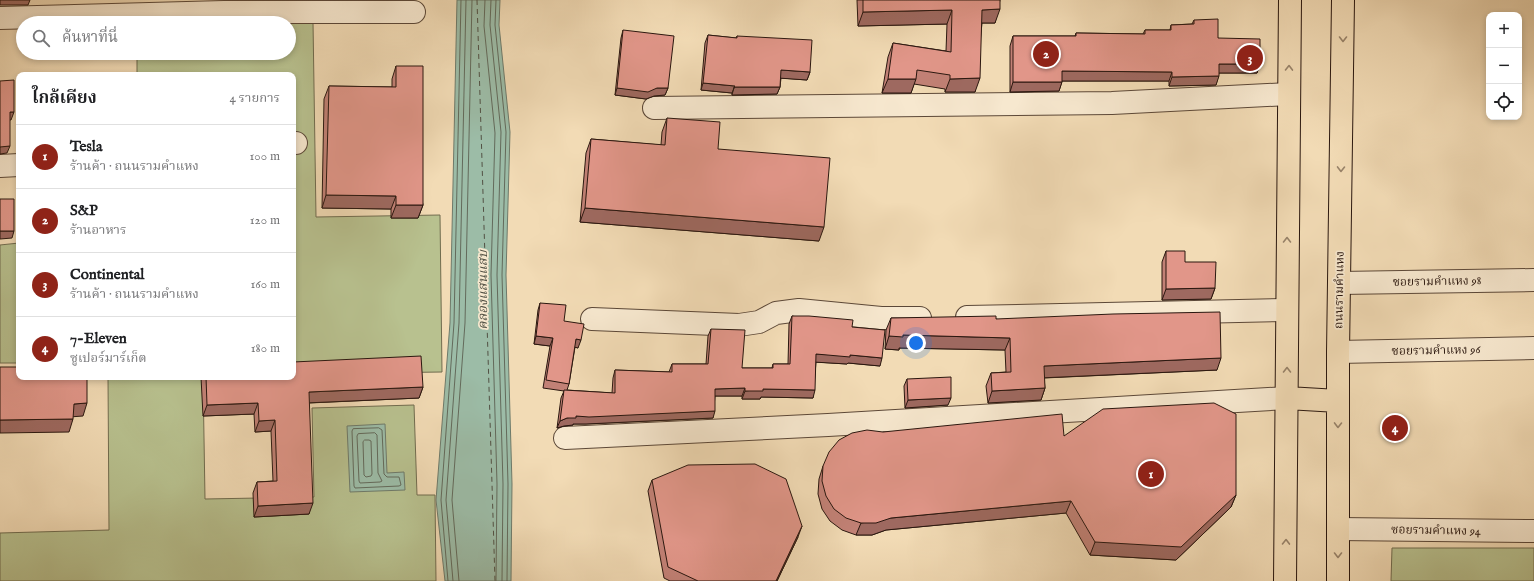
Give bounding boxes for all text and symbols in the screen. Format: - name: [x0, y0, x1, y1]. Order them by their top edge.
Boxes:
- map controls: [1486, 12, 1522, 120]
- button: +: [1486, 12, 1522, 48]
- search box: [16, 16, 296, 60]
- icon: search: [30, 27, 52, 49]
- text: ค้นหาที่นี่: [62, 28, 118, 47]
- one-way arrow: [1339, 36, 1347, 42]
- pin: 2: [1033, 39, 1059, 69]
- pin: 3: [1237, 43, 1263, 73]
- button: −: [1486, 48, 1522, 84]
- one-way arrow: [1284, 65, 1293, 71]
- button: locate: [1486, 84, 1522, 120]
- text: ใกล้เคียง: [32, 88, 97, 109]
- text: 4 รายการ: [229, 90, 280, 107]
- text: Tesla: [70, 137, 102, 156]
- text: 1: [43, 148, 47, 165]
- text: 100 m: [250, 148, 280, 165]
- text: ร้านค้า · ถนนรามคำแหง: [70, 158, 199, 175]
- one-way arrow: [1337, 166, 1345, 172]
- text: S&P: [70, 201, 98, 220]
- text: 2: [42, 212, 48, 229]
- text: 120 m: [250, 212, 280, 229]
- text: ร้านอาหาร: [70, 222, 126, 239]
- one-way arrow: [1283, 237, 1291, 243]
- water label: คลองแสนแสบ: [475, 249, 492, 330]
- street label: ถนนรามคำแหง: [1331, 251, 1348, 329]
- text: Continental: [70, 265, 144, 284]
- street label: ซอยรามคําแหง 98: [1393, 273, 1482, 290]
- text: 3: [43, 276, 47, 293]
- text: 160 m: [250, 276, 280, 293]
- text: ร้านค้า · ถนนรามคำแหง: [70, 286, 199, 303]
- text: 7-Eleven: [70, 329, 127, 348]
- your location: [906, 333, 926, 353]
- text: 4: [42, 340, 48, 357]
- text: 180 m: [251, 340, 280, 357]
- street label: ซอยรามคําแหง 96: [1391, 342, 1482, 359]
- text: ซูเปอร์มาร์เก็ต: [70, 350, 147, 367]
- one-way arrow: [1283, 367, 1291, 373]
- pin: 4: [1382, 413, 1408, 443]
- one-way arrow: [1334, 422, 1342, 428]
- pin: 1: [1138, 459, 1164, 489]
- street label: ซอยรามคําแหง 94: [1391, 522, 1481, 539]
- one-way arrow: [1282, 539, 1290, 545]
- one-way arrow: [1334, 552, 1342, 558]

